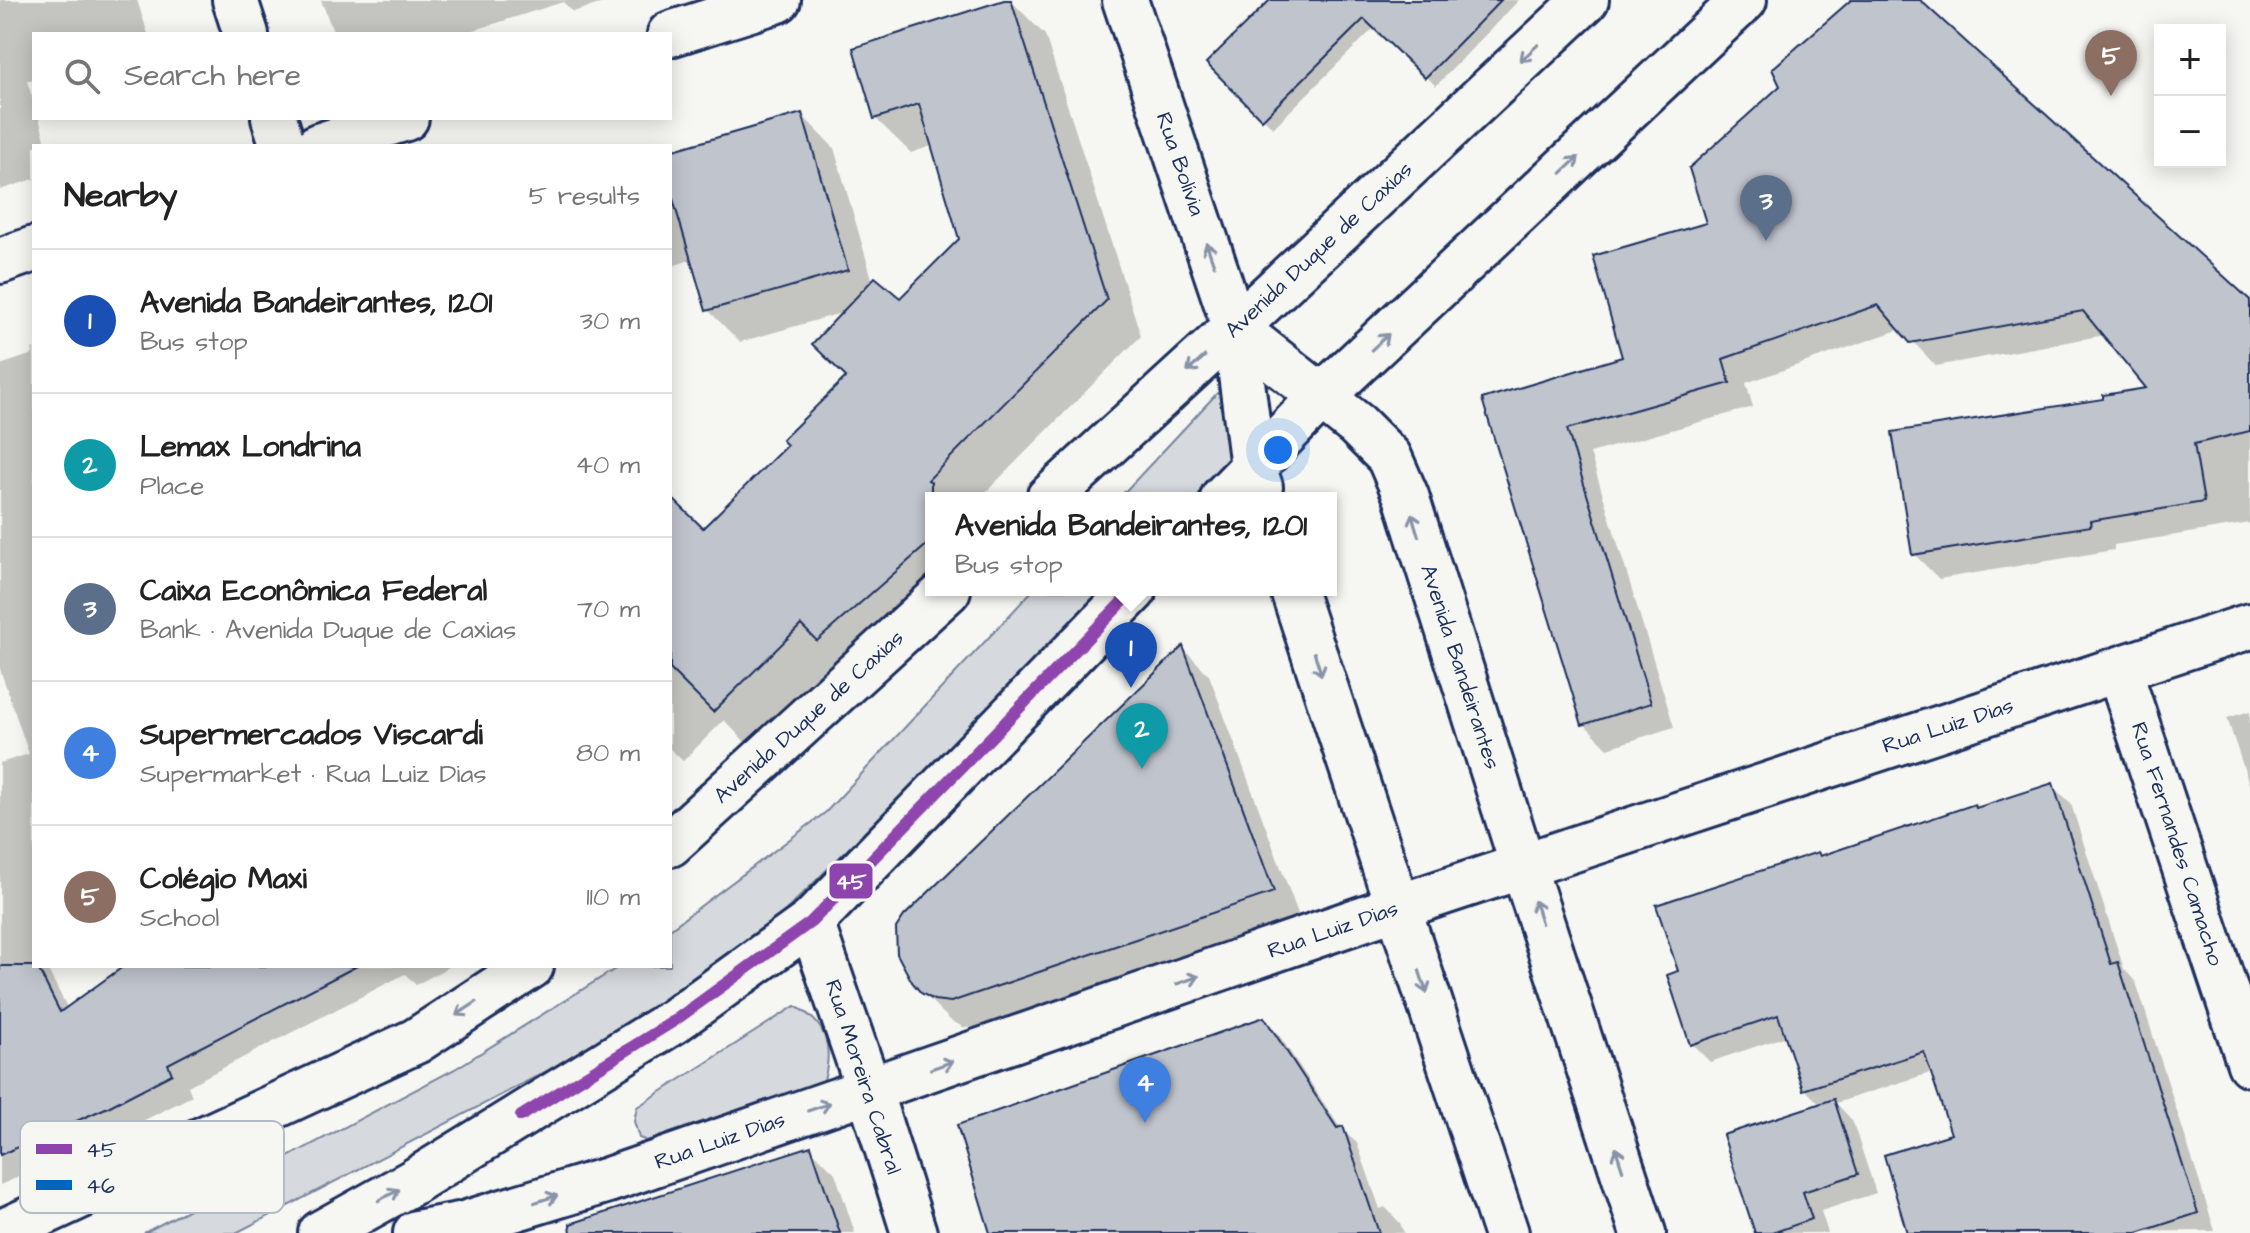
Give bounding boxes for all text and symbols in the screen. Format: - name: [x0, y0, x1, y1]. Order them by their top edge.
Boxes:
- map controls: [2154, 24, 2226, 168]
- button: +: [2154, 24, 2226, 96]
- pin: 5: [2085, 30, 2137, 96]
- search box: [32, 32, 672, 120]
- one-way arrow: [1519, 44, 1539, 63]
- icon: search: [60, 54, 104, 98]
- text: Search here: [124, 55, 301, 97]
- button: −: [2154, 96, 2226, 168]
- street label: Rua Bolívia: [1148, 108, 1212, 220]
- street label: Avenida Duque de Caxias: [1218, 155, 1420, 345]
- one-way arrow: [1560, 155, 1580, 174]
- text: Nearby: [64, 172, 178, 220]
- pin: 3: [1740, 175, 1792, 241]
- text: 5 results: [529, 178, 640, 214]
- one-way arrow: [1202, 242, 1217, 267]
- text: Avenida Bandeirantes, 1201: [140, 282, 492, 324]
- text: 1: [88, 303, 92, 339]
- text: 30 m: [580, 303, 640, 339]
- text: Bus stop: [140, 324, 248, 360]
- one-way arrow: [1370, 333, 1390, 352]
- one-way arrow: [1186, 355, 1206, 373]
- text: Lemax Londrina: [140, 426, 361, 468]
- your location: [1258, 430, 1298, 470]
- text: 2: [83, 447, 97, 483]
- text: 40 m: [575, 447, 640, 483]
- text: Place: [140, 468, 204, 504]
- popup: [925, 492, 1337, 596]
- text: Avenida Bandeirantes, 1201: [955, 505, 1307, 547]
- one-way arrow: [1407, 512, 1422, 538]
- text: Bus stop: [955, 547, 1063, 583]
- street label: Avenida Bandeirantes: [1412, 561, 1508, 773]
- text: Caixa Econômica Federal: [140, 570, 487, 612]
- text: 3: [83, 591, 97, 627]
- text: 70 m: [577, 591, 640, 627]
- text: Bank · Avenida Duque de Caxias: [140, 612, 516, 648]
- pin: 1: [1105, 622, 1157, 688]
- street label: Avenida Duque de Caxias: [707, 623, 911, 811]
- one-way arrow: [1311, 651, 1326, 676]
- street label: Rua Luiz Dias: [1878, 690, 2018, 762]
- pin: 2: [1116, 703, 1168, 769]
- text: Supermercados Viscardi: [140, 714, 483, 756]
- street label: Rua Fernandes Camacho: [2123, 718, 2231, 970]
- text: 4: [81, 735, 99, 771]
- text: 80 m: [576, 735, 640, 771]
- text: Supermarket · Rua Luiz Dias: [140, 756, 487, 792]
- text: Colégio Maxi: [140, 858, 307, 900]
- line badge: 45: [828, 862, 874, 900]
- text: 45: [836, 867, 867, 898]
- text: 5: [81, 879, 99, 915]
- text: 110 m: [586, 879, 640, 915]
- street label: Rua Luiz Dias: [1264, 893, 1402, 967]
- text: School: [140, 900, 219, 936]
- one-way arrow: [1529, 900, 1544, 925]
- one-way arrow: [1416, 969, 1431, 994]
- one-way arrow: [1175, 971, 1200, 986]
- street label: Rua Moreira Cabral: [817, 976, 909, 1178]
- one-way arrow: [455, 1000, 477, 1017]
- one-way arrow: [930, 1056, 955, 1071]
- pin: 4: [1119, 1057, 1171, 1123]
- one-way arrow: [806, 1099, 831, 1114]
- street label: Rua Luiz Dias: [651, 1104, 789, 1178]
- legend: [20, 1121, 284, 1213]
- text: 45: [86, 1135, 117, 1166]
- one-way arrow: [1610, 1147, 1625, 1172]
- text: 46: [86, 1171, 115, 1202]
- one-way arrow: [377, 1187, 400, 1203]
- one-way arrow: [532, 1191, 558, 1206]

